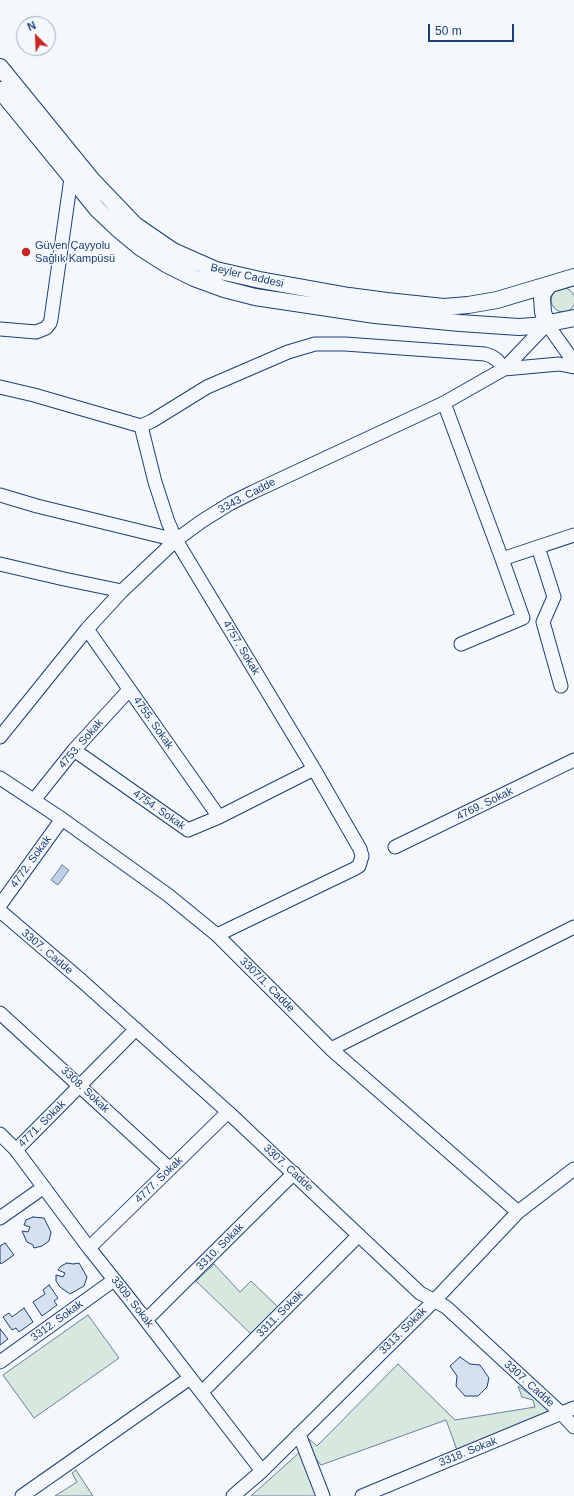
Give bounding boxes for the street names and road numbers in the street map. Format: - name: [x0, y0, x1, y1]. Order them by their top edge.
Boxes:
- street label: Beyler Caddesi: [209, 261, 285, 291]
- street label: 3343. Cadde: [216, 475, 278, 517]
- street label: 4757. Sokak: [220, 618, 262, 678]
- street label: 4755. Sokak: [130, 694, 176, 752]
- street label: 4753. Sokak: [56, 717, 106, 771]
- street label: 4769. Sokak: [455, 785, 515, 823]
- street label: 4754. Sokak: [130, 787, 188, 833]
- street label: 4772. Sokak: [8, 833, 54, 891]
- street label: 3307. Cadde: [19, 927, 75, 977]
- street label: 3307/1. Cadde: [237, 955, 297, 1015]
- street label: 3308. Sokak: [58, 1064, 112, 1116]
- street label: 4771. Sokak: [16, 1098, 68, 1150]
- street label: 3307. Cadde: [260, 1142, 316, 1194]
- street label: 4777. Sokak: [132, 1154, 186, 1206]
- street label: 3310. Sokak: [194, 1221, 246, 1273]
- street label: 3309. Sokak: [108, 1274, 156, 1330]
- street label: 3311. Sokak: [254, 1288, 306, 1340]
- street label: 3312. Sokak: [28, 1298, 86, 1344]
- street label: 3313. Sokak: [377, 1305, 429, 1357]
- street label: 3307. Cadde: [501, 1358, 557, 1410]
- street label: 3318. Sokak: [437, 1434, 499, 1470]

